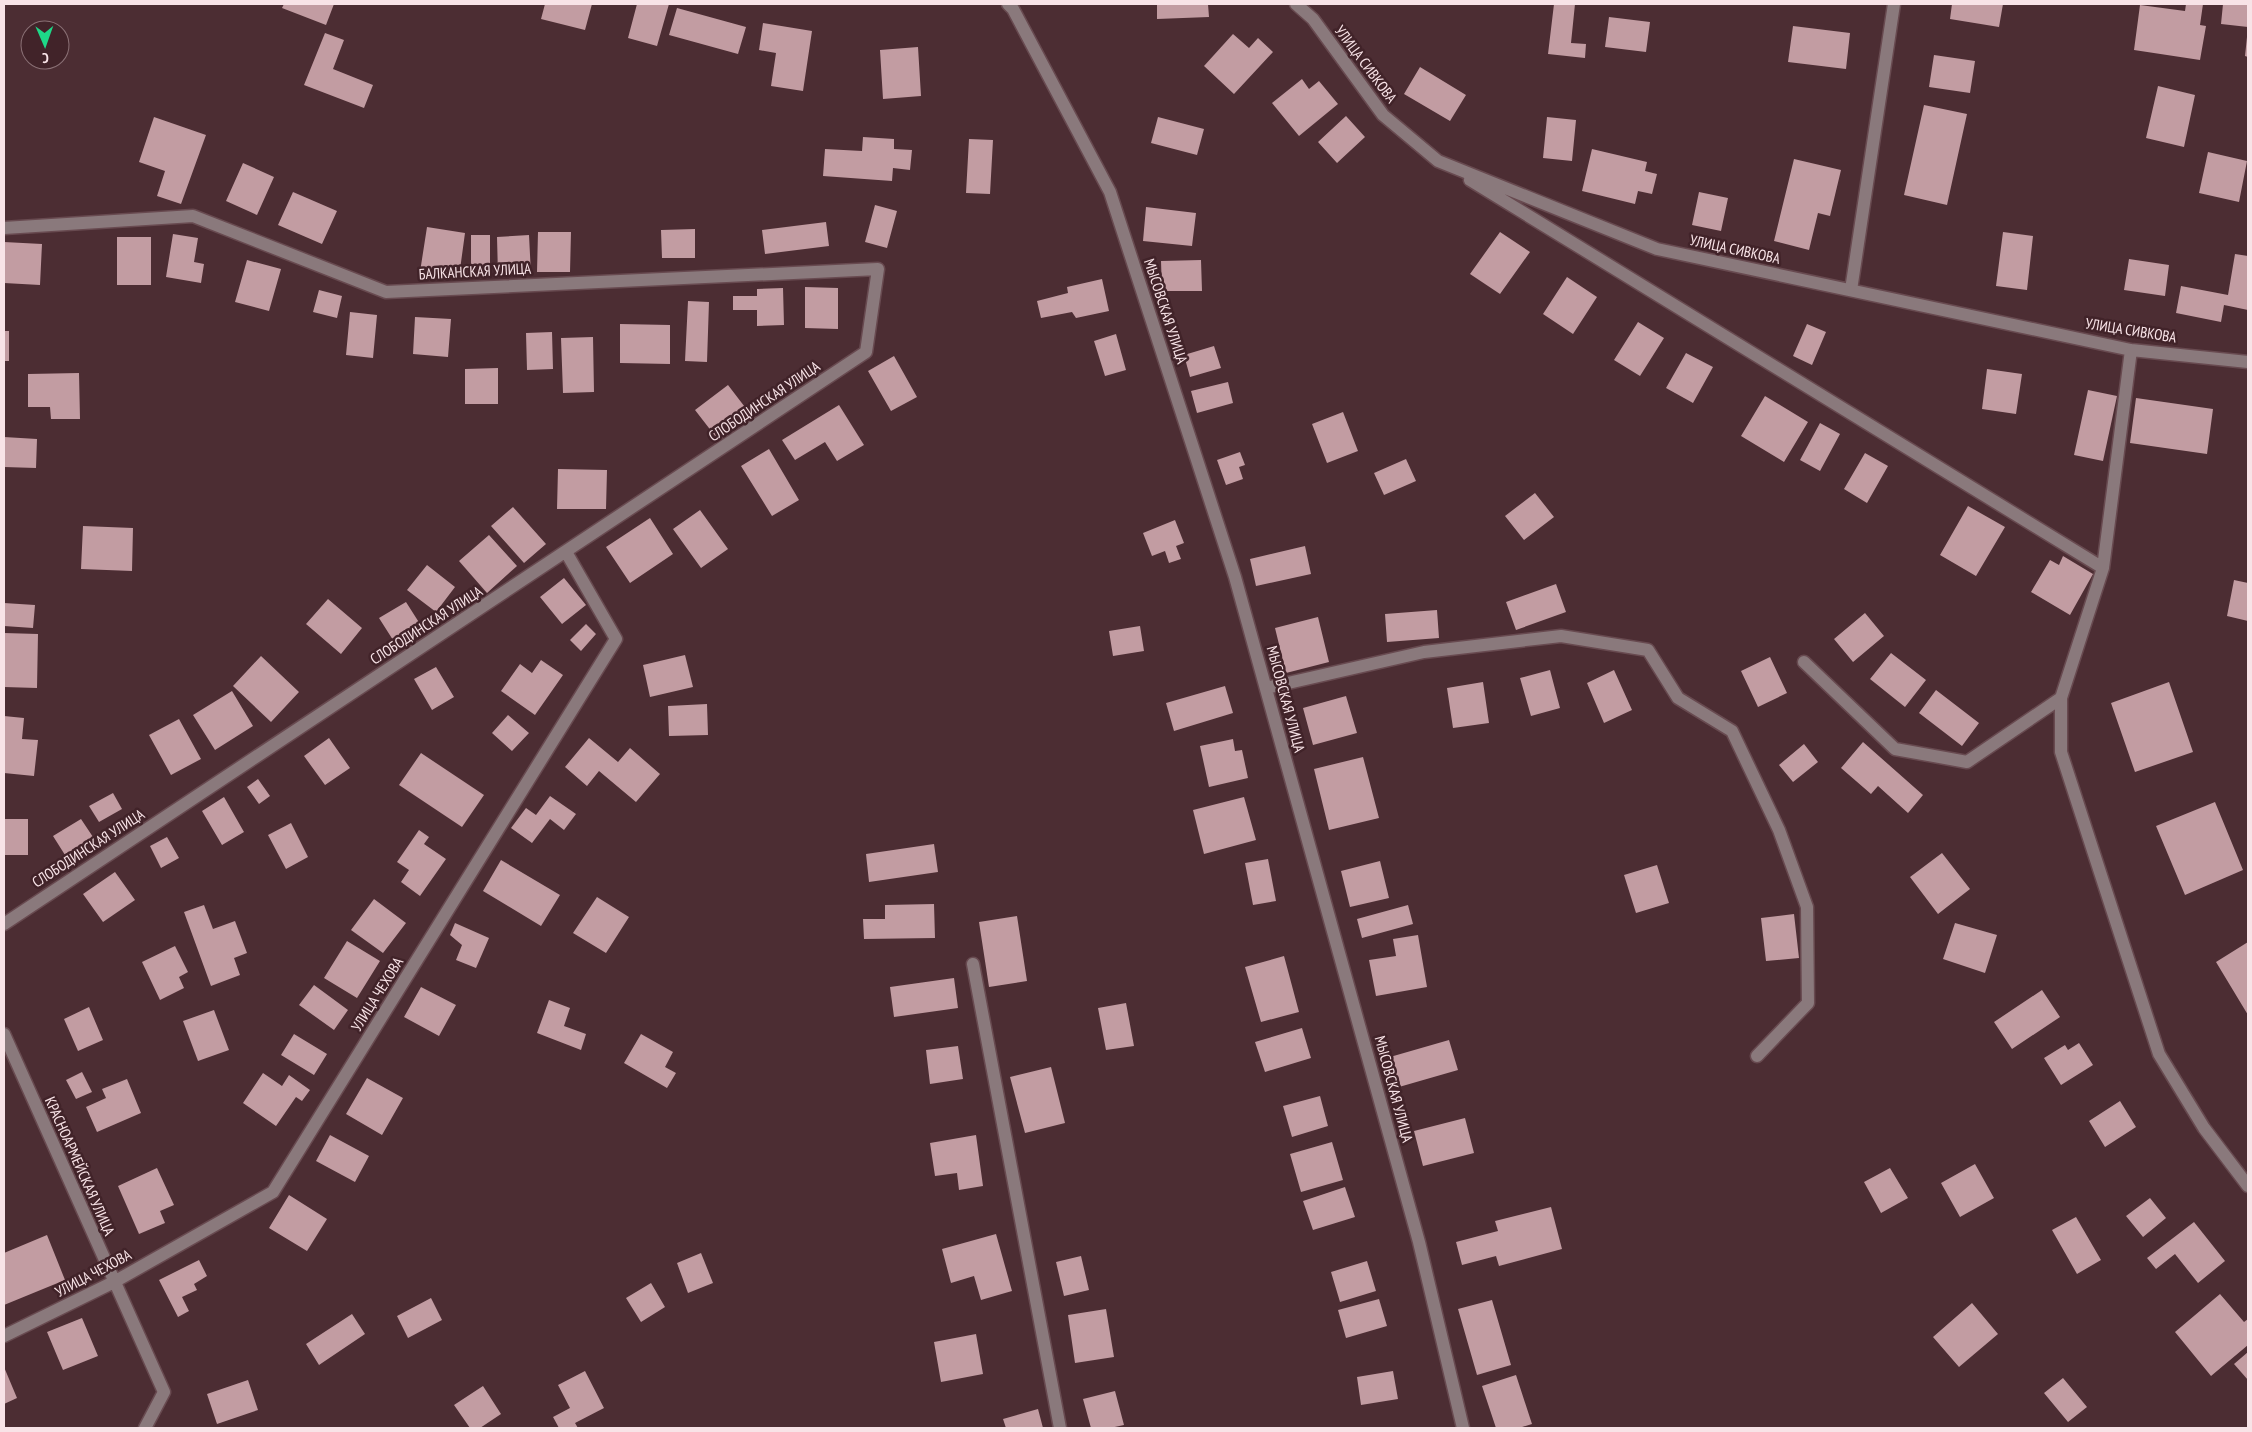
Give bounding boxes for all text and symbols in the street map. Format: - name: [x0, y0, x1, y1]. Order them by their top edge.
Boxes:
- north arrow: [20, 20, 70, 70]
- street label: УЛИЦА СИВКОВА: [1331, 22, 1402, 107]
- text: С: [41, 49, 49, 67]
- street label: УЛИЦА СИВКОВА: [1688, 230, 1783, 268]
- street label: МЫСОВСКАЯ УЛИЦА: [1140, 256, 1192, 367]
- street label: БАЛКАНСКАЯ УЛИЦА: [418, 259, 533, 283]
- street label: УЛИЦА СИВКОВА: [2084, 313, 2179, 347]
- street label: СЛОБОДИНСКАЯ УЛИЦА: [705, 356, 824, 445]
- street label: СЛОБОДИНСКАЯ УЛИЦА: [366, 581, 487, 668]
- street label: МЫСОВСКАЯ УЛИЦА: [1263, 644, 1310, 755]
- street label: СЛОБОДИНСКАЯ УЛИЦА: [28, 804, 149, 891]
- street label: УЛИЦА ЧЕХОВА: [347, 953, 408, 1035]
- street label: МЫСОВСКАЯ УЛИЦА: [1371, 1034, 1418, 1145]
- street label: КРАСНОАРМЕЙСКАЯ УЛИЦА: [41, 1094, 119, 1239]
- street label: УЛИЦА ЧЕХОВА: [52, 1245, 135, 1301]

